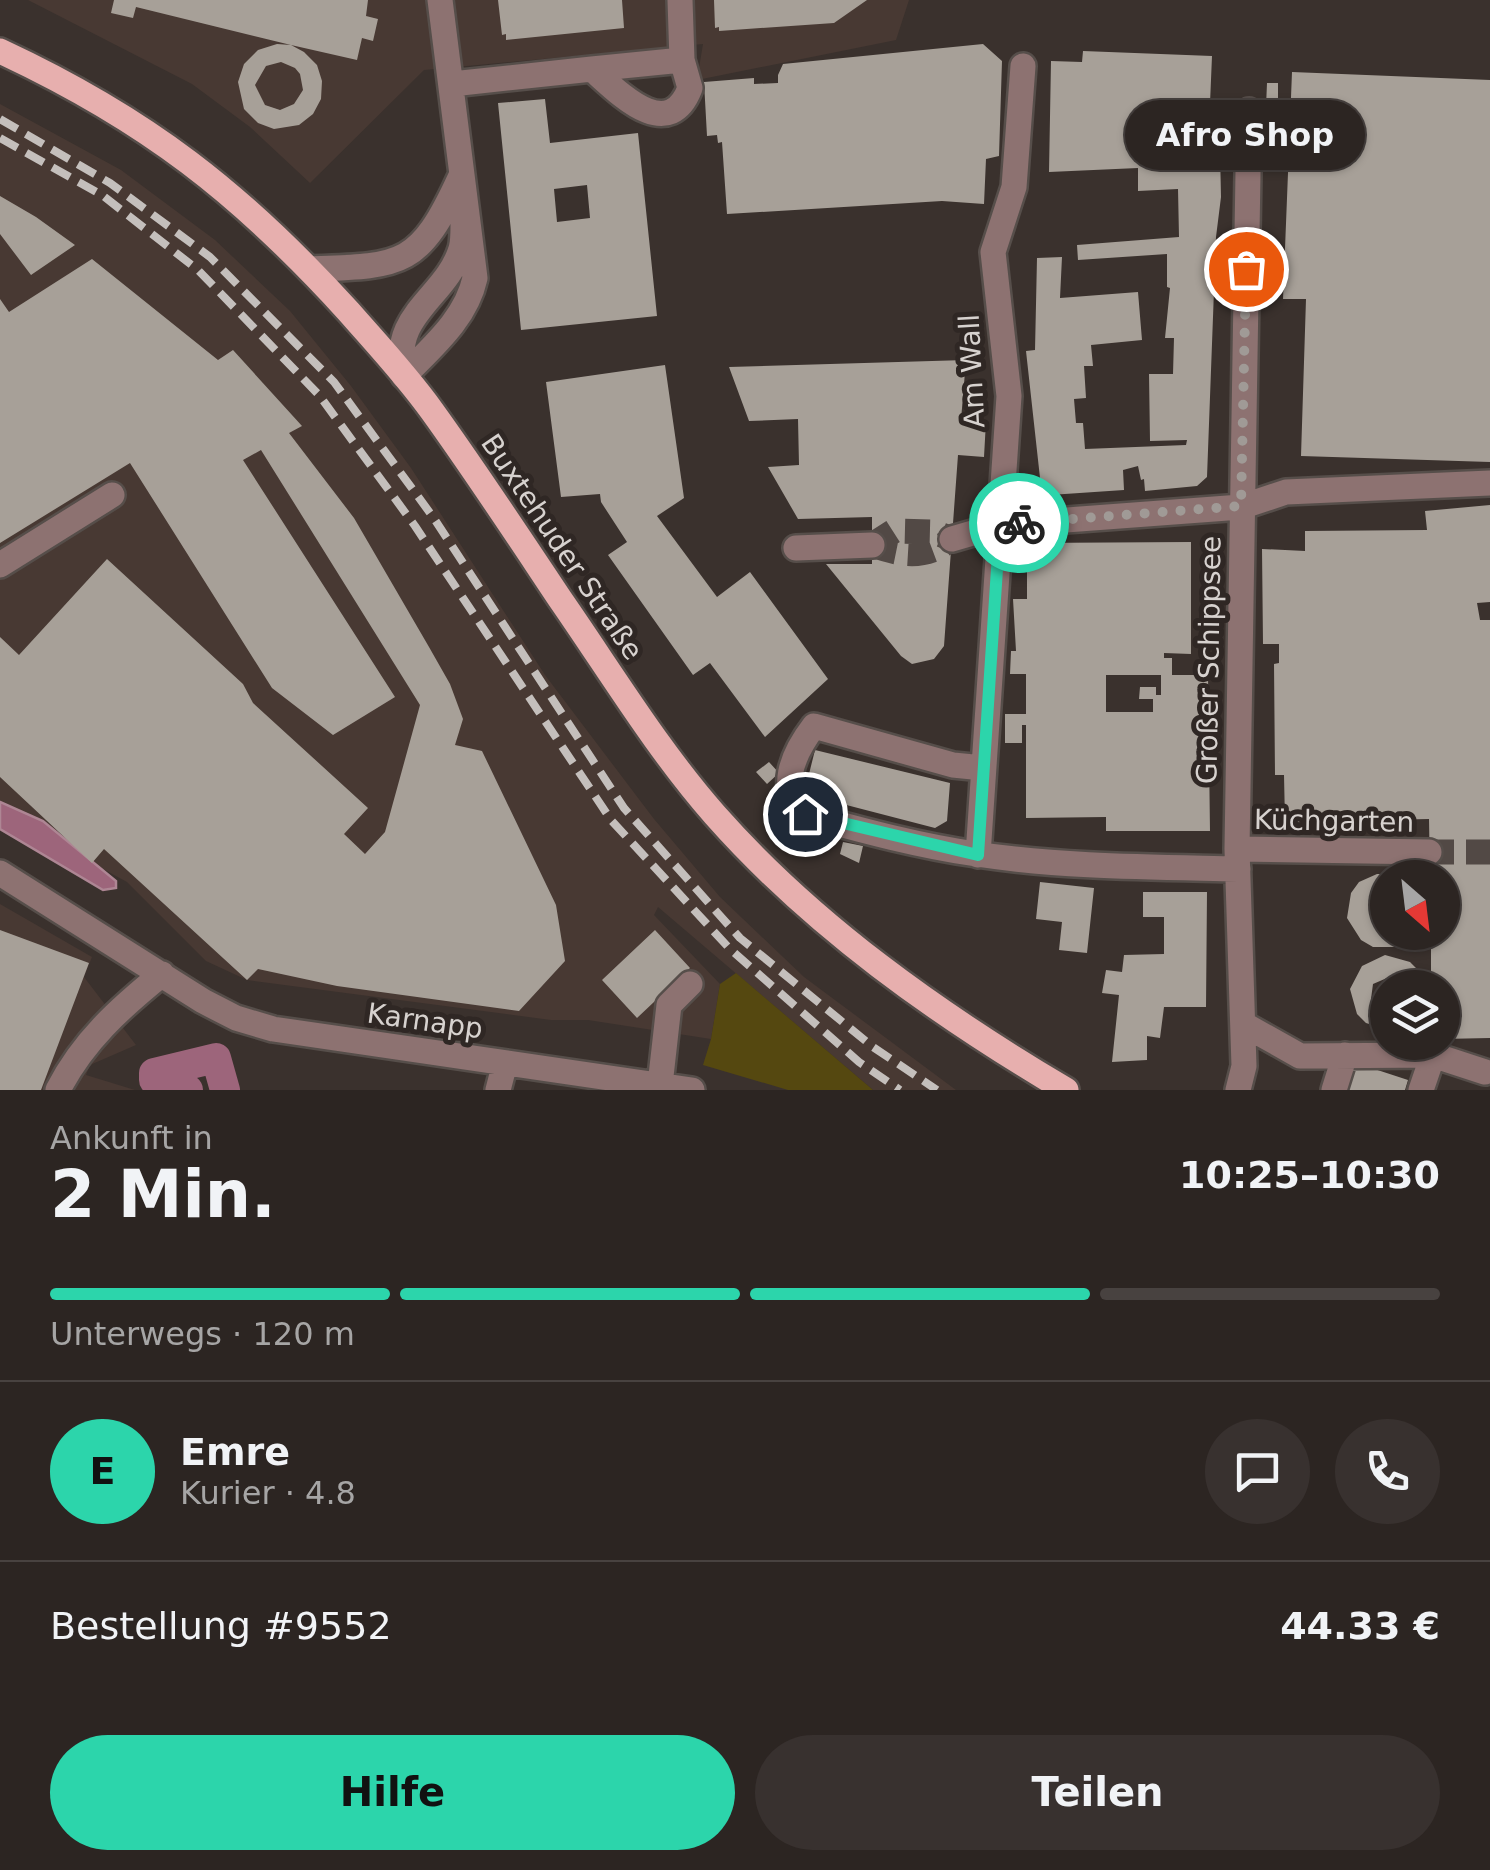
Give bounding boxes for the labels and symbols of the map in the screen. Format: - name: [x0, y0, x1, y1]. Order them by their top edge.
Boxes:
- callout: Afro Shop: [1126, 99, 1366, 169]
- pin: [1204, 227, 1289, 312]
- street label: Am Wall: [953, 313, 991, 429]
- street label: Buxtehuder Straße: [474, 428, 650, 666]
- courier: [969, 473, 1069, 573]
- street label: Großer Schippsee: [1190, 536, 1228, 784]
- pin: [763, 772, 848, 857]
- street label: Küchgarten: [1254, 803, 1414, 839]
- north arrow: [1370, 860, 1460, 950]
- street label: Karnapp: [365, 997, 485, 1045]

